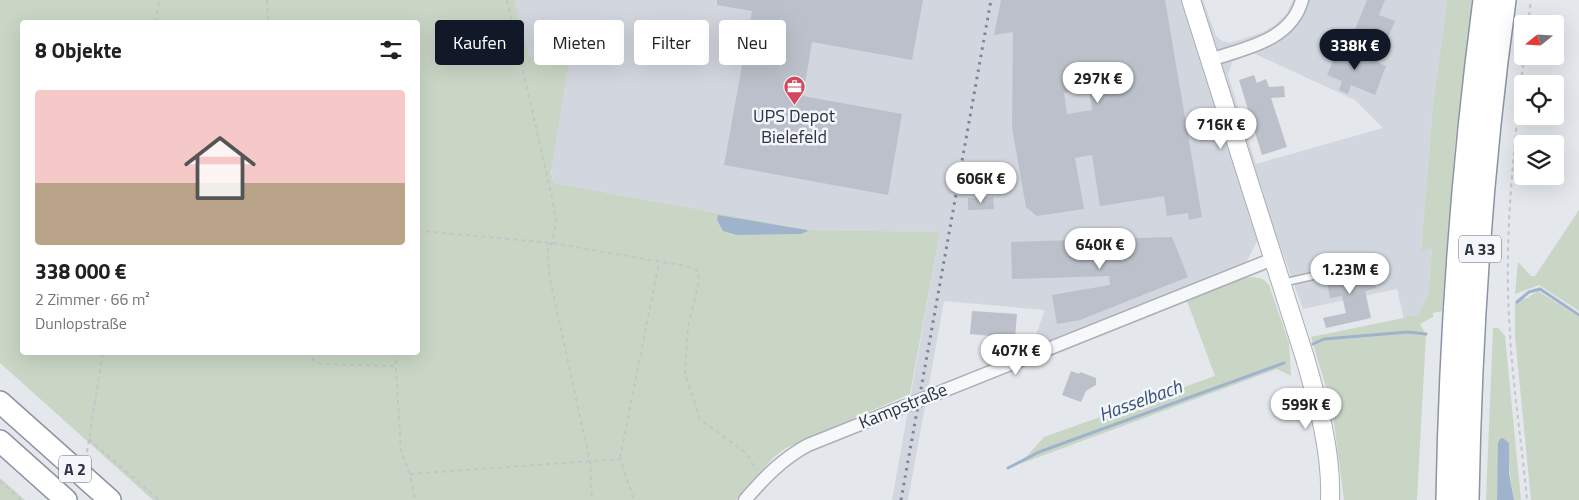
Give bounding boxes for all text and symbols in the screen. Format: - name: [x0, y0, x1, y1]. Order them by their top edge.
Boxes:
- north arrow: [1514, 15, 1564, 65]
- map controls: [1514, 15, 1564, 185]
- chip: Kaufen: [435, 20, 524, 65]
- chip: Mieten: [534, 20, 624, 65]
- chip: Filter: [634, 20, 709, 65]
- chip: Neu: [719, 20, 786, 65]
- pin: 338K €: [1314, 28, 1396, 71]
- text: 338K €: [1331, 33, 1379, 57]
- text: 8 Objekte: [35, 34, 122, 66]
- icon: filters: [377, 36, 405, 64]
- pin: 297K €: [1057, 62, 1139, 104]
- text: 297K €: [1074, 66, 1122, 90]
- office icon: UPS Depot Bielefeld: [782, 74, 806, 105]
- button: locate: [1514, 75, 1564, 125]
- place label: UPS Depot Bielefeld: [753, 102, 836, 150]
- pin: 716K €: [1180, 108, 1262, 150]
- text: 716K €: [1197, 112, 1245, 136]
- icon: home: [175, 123, 265, 213]
- button: layers: [1514, 135, 1564, 185]
- pin: 606K €: [940, 162, 1022, 204]
- text: 606K €: [957, 166, 1005, 190]
- pin: 640K €: [1059, 228, 1141, 270]
- text: 640K €: [1076, 232, 1124, 256]
- road number: A 33: [1459, 235, 1501, 262]
- pin: 1.23M €: [1304, 252, 1396, 295]
- text: 338 000 €: [35, 255, 127, 287]
- text: 1.23M €: [1321, 257, 1379, 281]
- text: 2 Zimmer · 66 m²: [35, 287, 150, 311]
- text: Dunlopstraße: [35, 311, 127, 335]
- pin: 407K €: [975, 334, 1057, 376]
- text: 407K €: [992, 338, 1040, 362]
- water label: Hasselbach: [1094, 371, 1186, 428]
- street label: Kampstraße: [855, 376, 951, 436]
- pin: 599K €: [1265, 388, 1347, 430]
- text: 599K €: [1282, 392, 1330, 416]
- road number: A 2: [59, 456, 91, 482]

